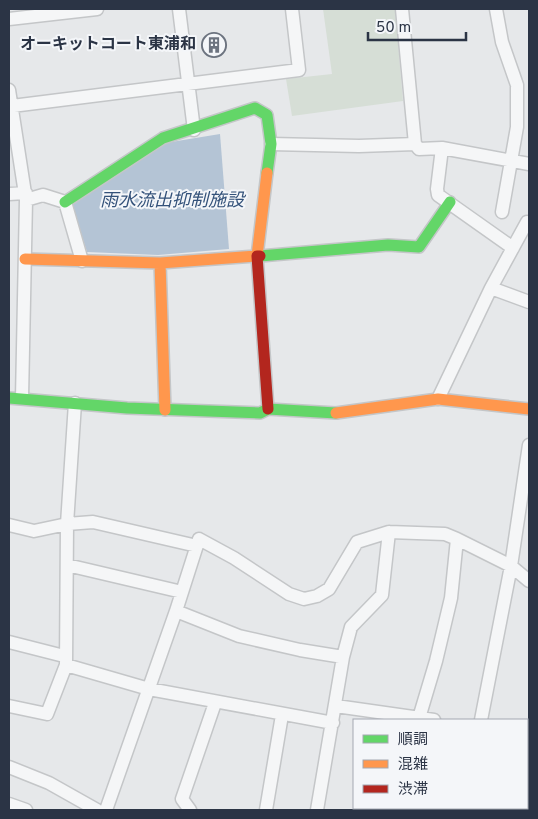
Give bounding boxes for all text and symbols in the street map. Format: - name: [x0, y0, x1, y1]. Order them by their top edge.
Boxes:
- scale bar: [368, 10, 466, 42]
- text: 50 m: [376, 19, 411, 38]
- building icon: オーキットコート東浦和: [201, 32, 227, 58]
- place label: オーキットコート東浦和: [20, 34, 196, 55]
- water label: 雨水流出抑制施設: [100, 190, 247, 213]
- legend: [353, 719, 528, 809]
- text: 順調: [398, 731, 428, 750]
- text: 混雑: [398, 756, 428, 775]
- text: 渋滞: [398, 781, 428, 800]

